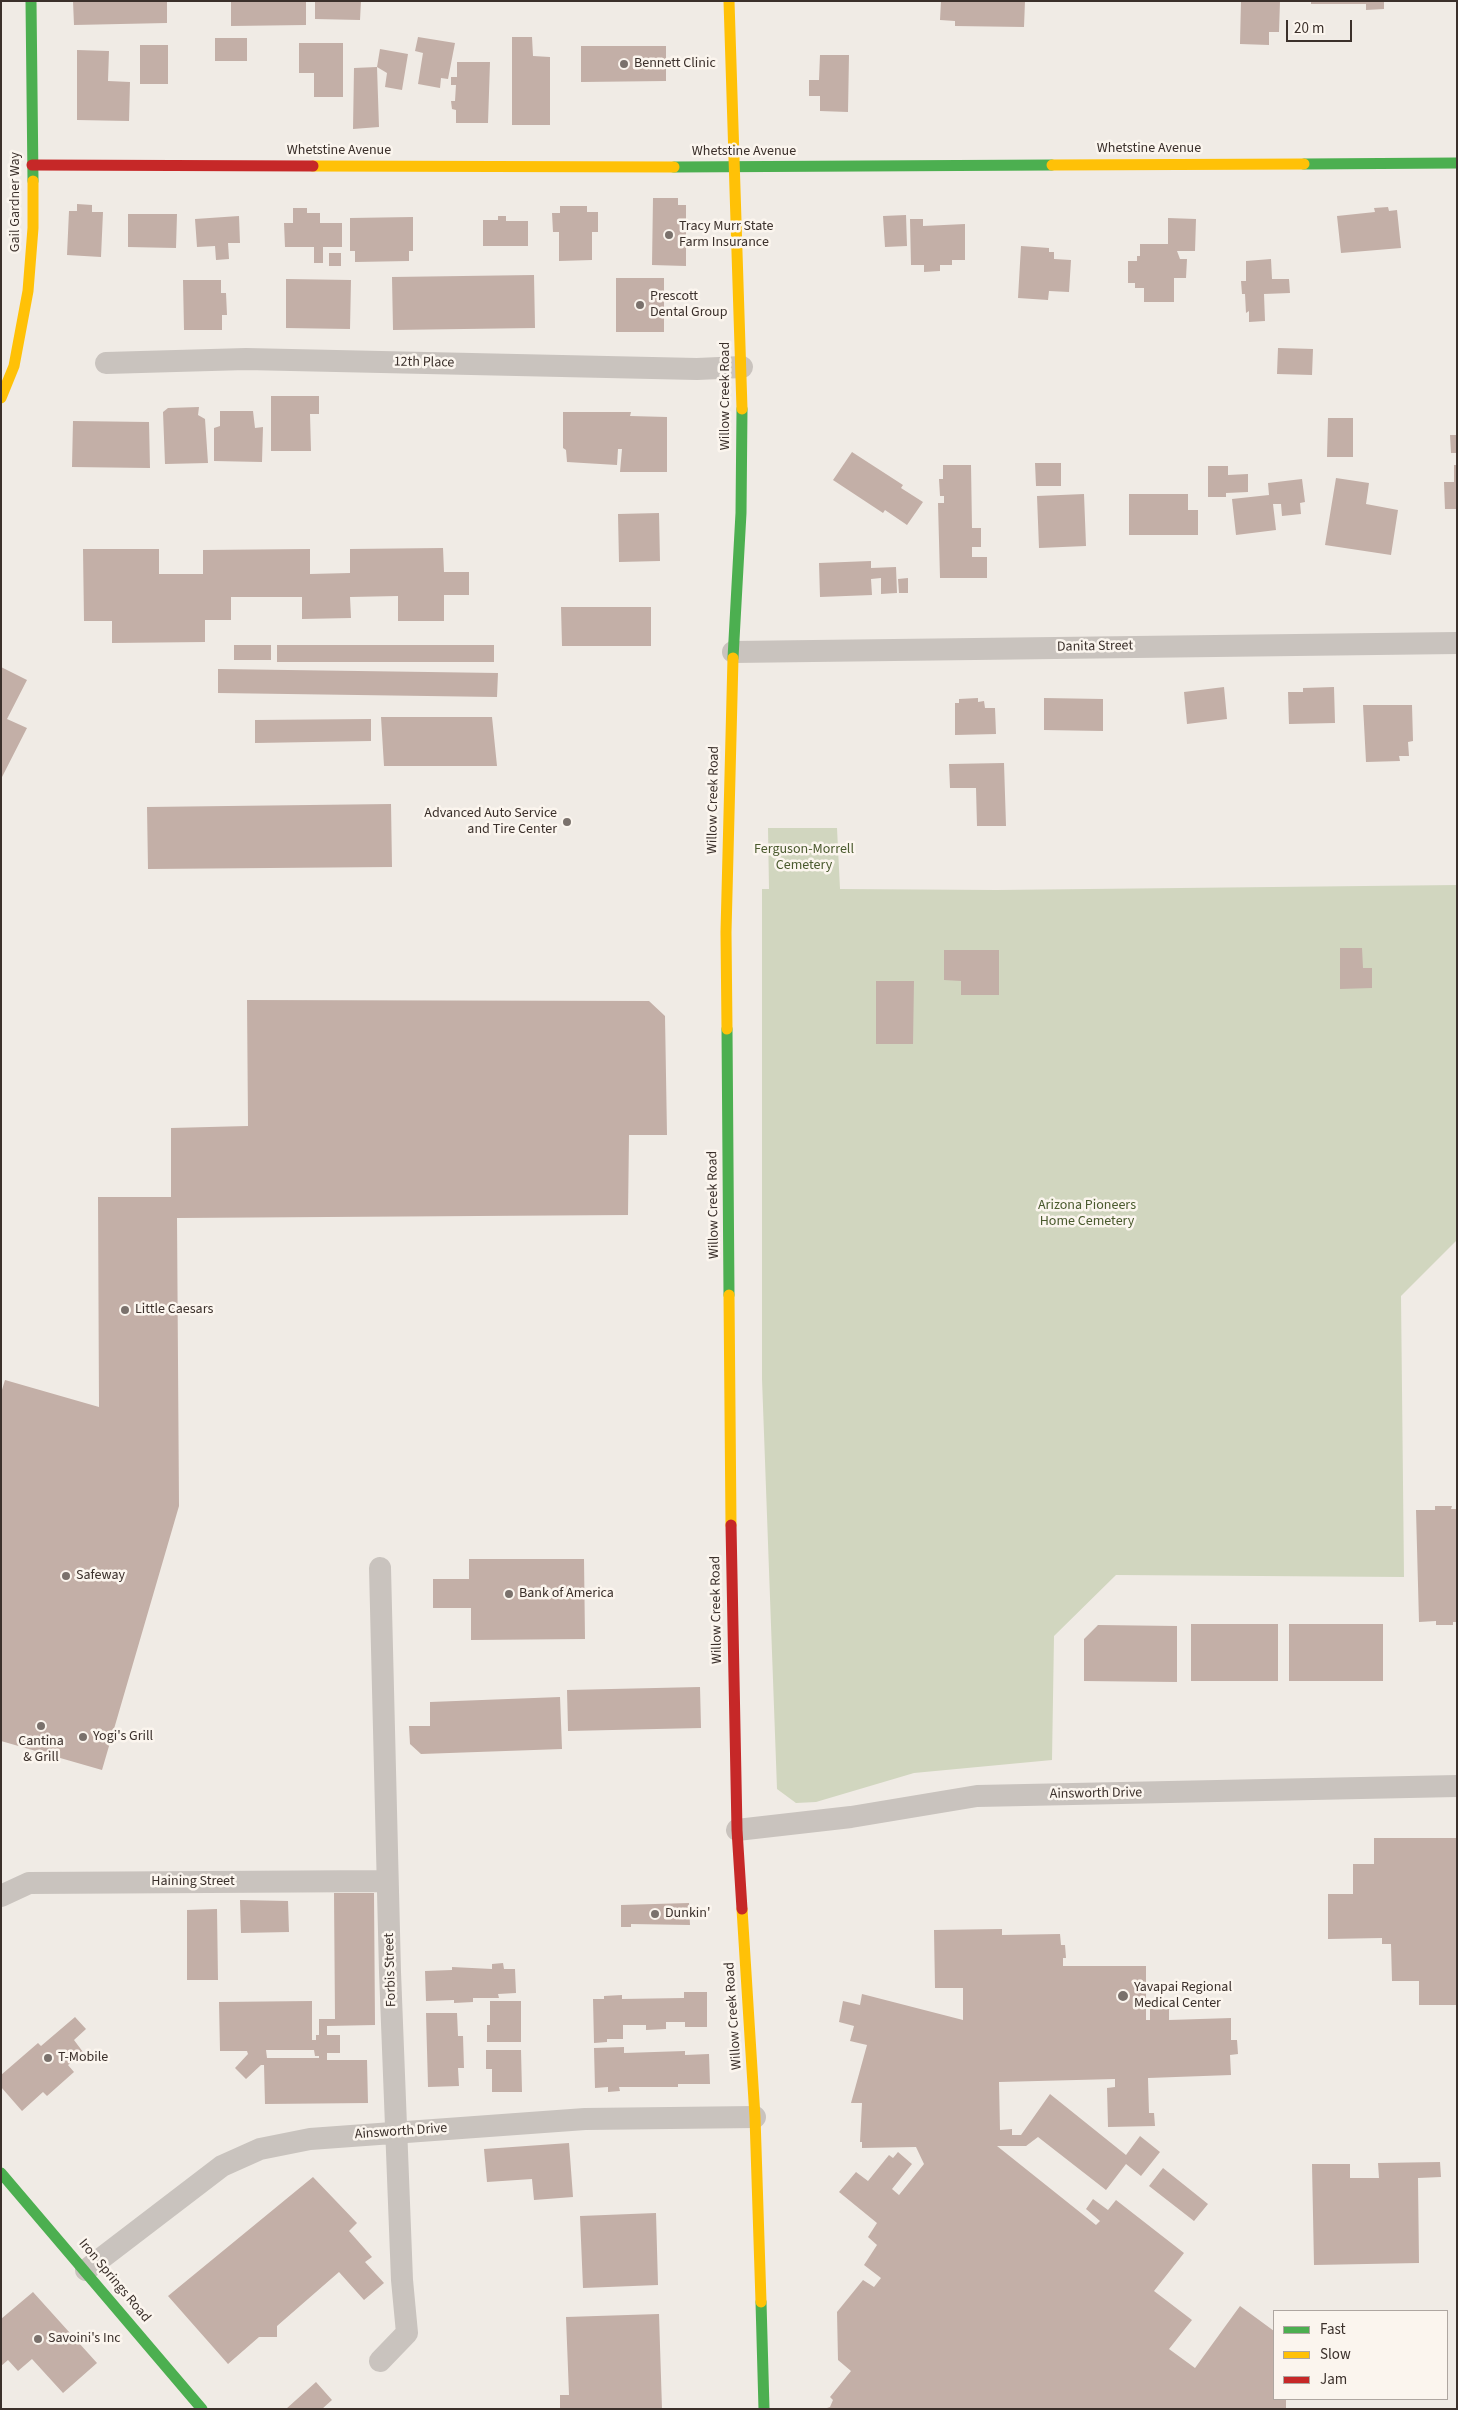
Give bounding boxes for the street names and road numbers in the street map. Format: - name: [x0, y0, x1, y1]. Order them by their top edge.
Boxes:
- street label: Whetstine Avenue: [1097, 141, 1201, 157]
- street label: Whetstine Avenue: [287, 143, 391, 159]
- street label: Whetstine Avenue: [692, 144, 796, 160]
- street label: Gail Gardner Way: [8, 152, 24, 252]
- street label: Willow Creek Road: [718, 342, 734, 450]
- street label: 12th Place: [394, 354, 454, 372]
- street label: Danita Street: [1057, 638, 1133, 656]
- street label: Willow Creek Road: [705, 746, 723, 854]
- street label: Willow Creek Road: [705, 1151, 723, 1259]
- street label: Willow Creek Road: [708, 1556, 726, 1664]
- street label: Ainsworth Drive: [1050, 1785, 1142, 1803]
- street label: Haining Street: [151, 1874, 235, 1890]
- street label: Forbis Street: [381, 1933, 401, 2007]
- street label: Willow Creek Road: [722, 1961, 746, 2071]
- street label: Ainsworth Drive: [354, 2120, 448, 2144]
- street label: Iron Springs Road: [74, 2236, 154, 2326]

